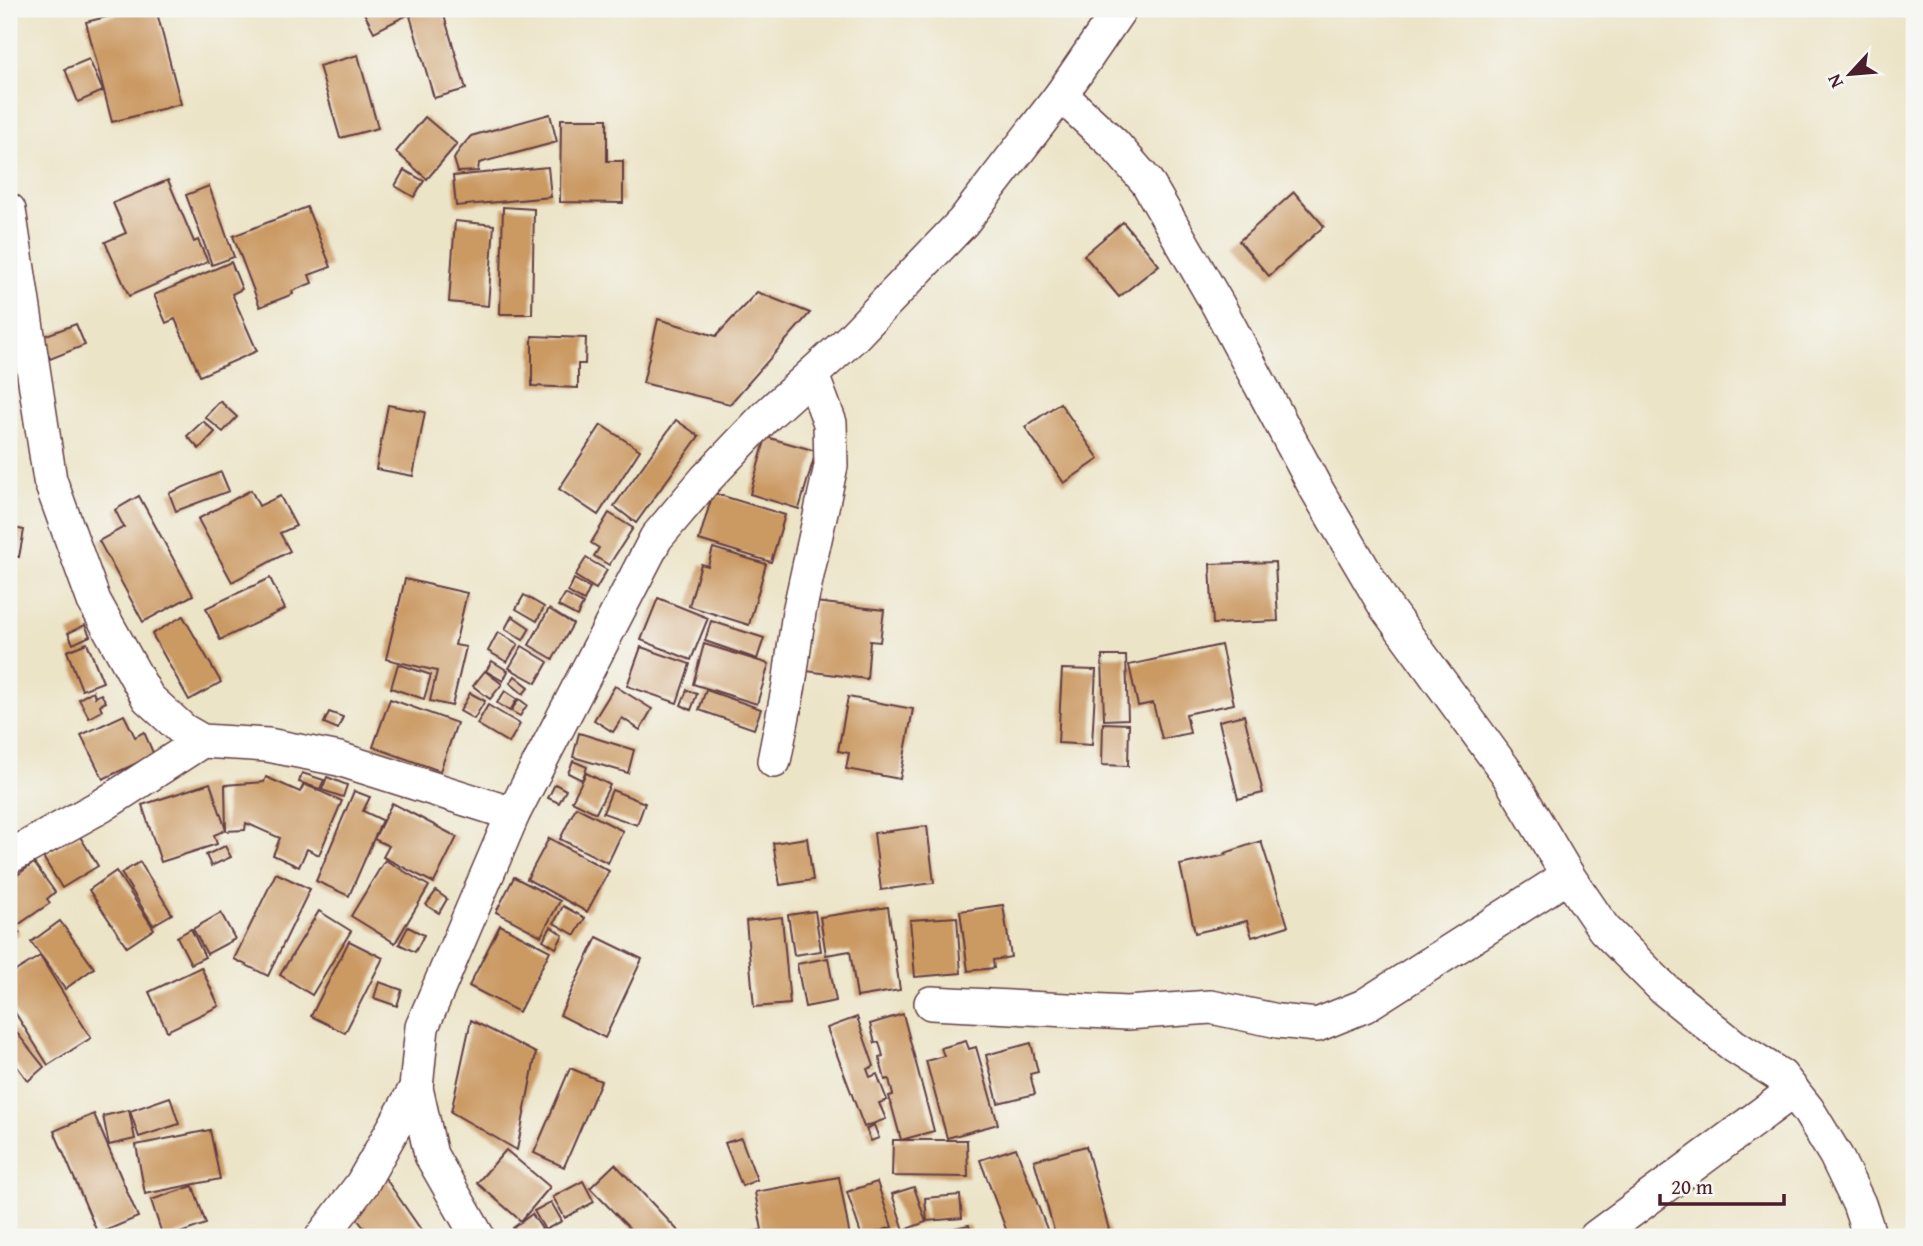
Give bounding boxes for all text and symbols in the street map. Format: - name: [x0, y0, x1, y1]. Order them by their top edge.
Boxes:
- north arrow: [1814, 38, 1884, 108]
- text: N: [1819, 69, 1850, 93]
- scale bar: [1660, 1162, 1785, 1206]
- text: 20 m: [1671, 1171, 1713, 1202]

